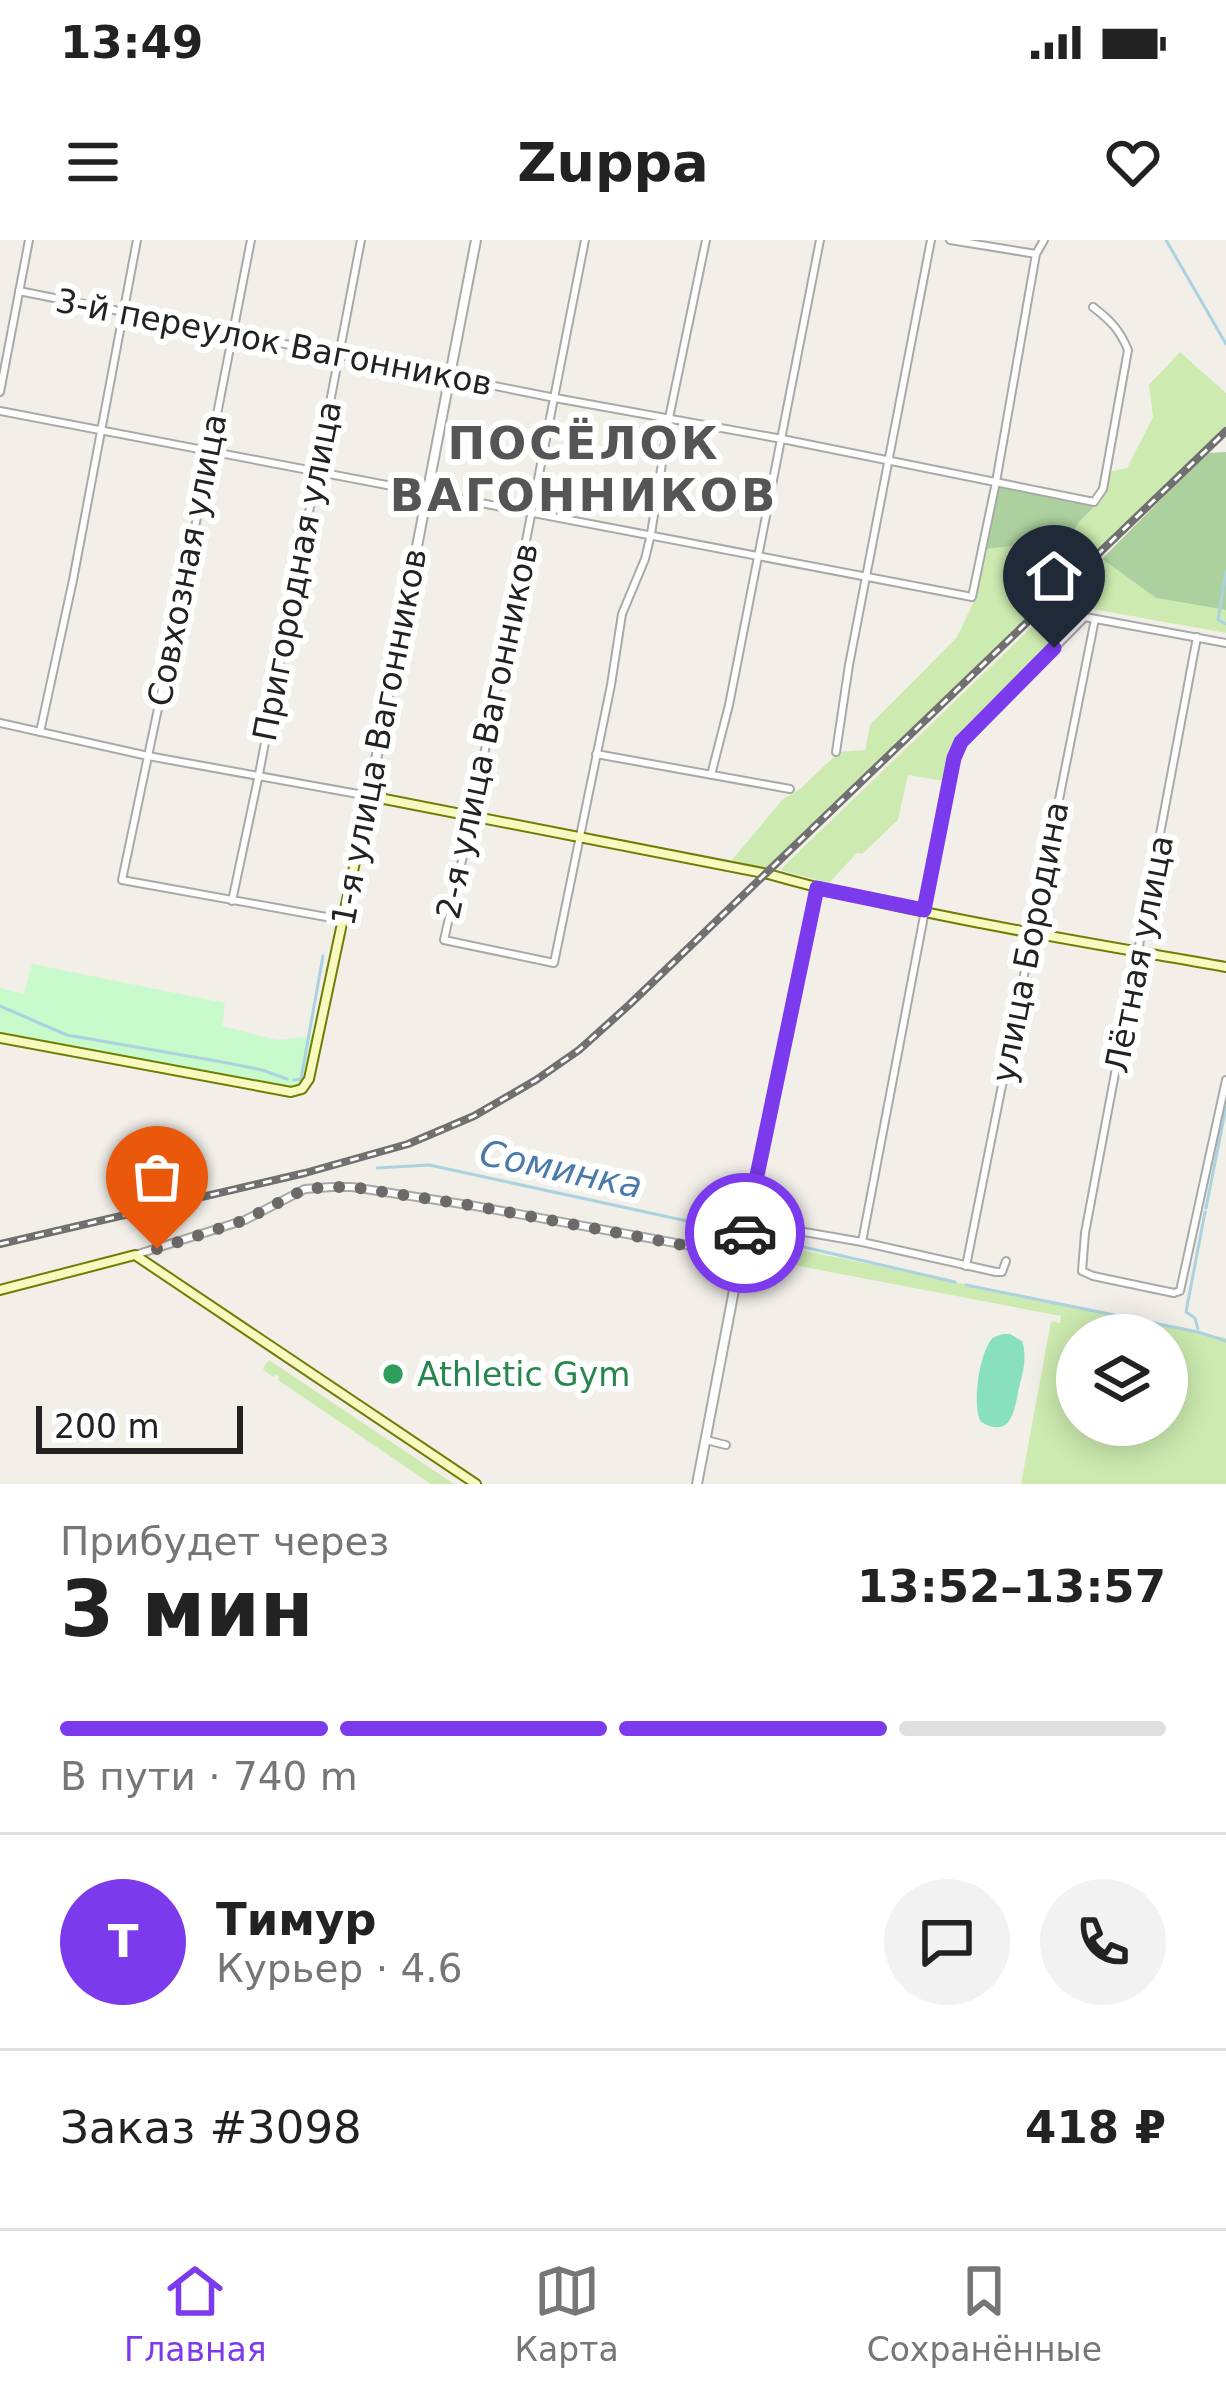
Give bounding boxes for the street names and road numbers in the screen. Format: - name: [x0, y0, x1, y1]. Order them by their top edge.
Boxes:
- street label: 3-й переулок Вагонников: [52, 281, 496, 403]
- street label: Пригородная улица: [245, 398, 349, 744]
- street label: Совхозная улица: [140, 411, 234, 709]
- street label: 2-я улица Вагонников: [428, 540, 546, 922]
- street label: 1-я улица Вагонников: [323, 545, 435, 929]
- street label: улица Бородина: [984, 798, 1076, 1086]
- street label: Лётная улица: [1097, 832, 1181, 1076]

